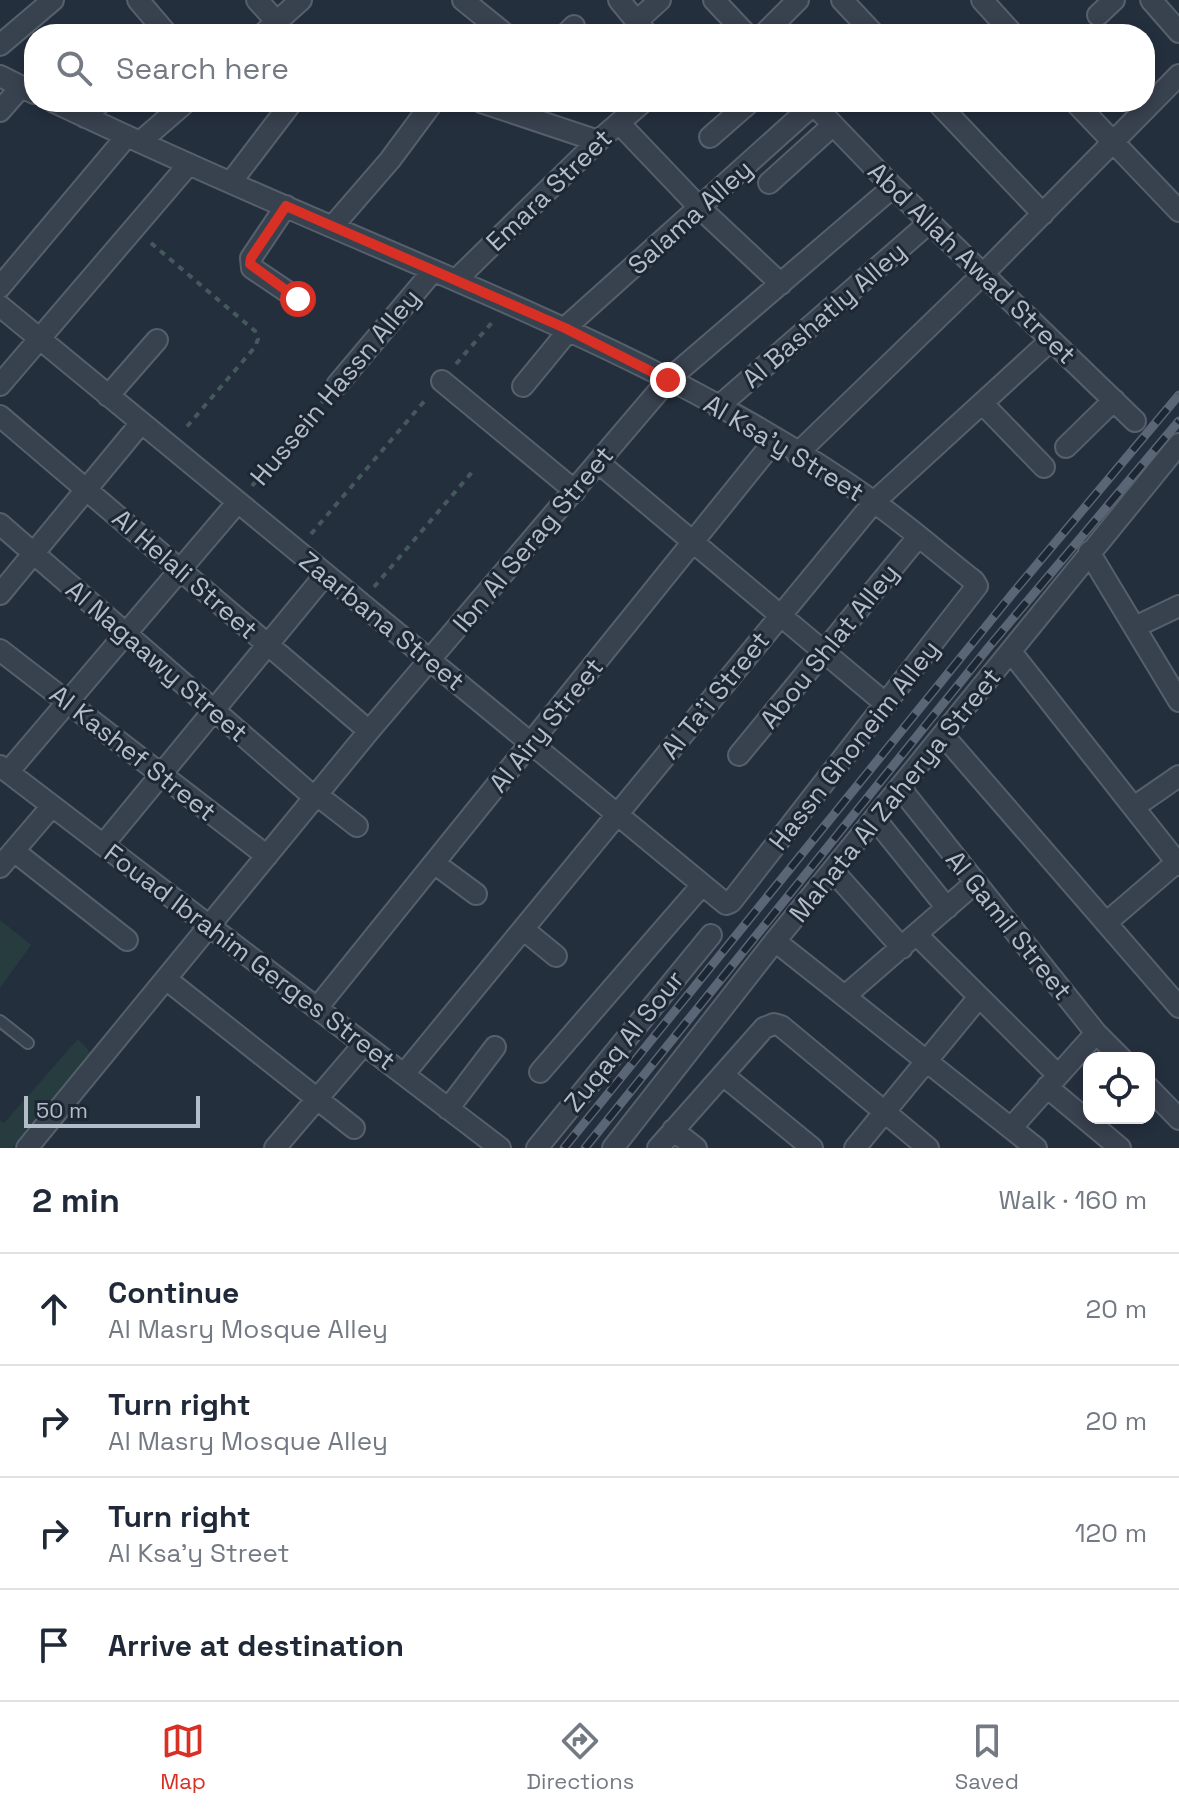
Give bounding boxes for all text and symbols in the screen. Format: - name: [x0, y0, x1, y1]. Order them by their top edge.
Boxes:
- search box: [24, 24, 1155, 112]
- icon: search: [52, 46, 96, 90]
- text: Search here: [116, 49, 289, 88]
- street label: Emara Street: [479, 121, 619, 259]
- street label: Salama Alley: [621, 152, 759, 282]
- street label: Abd Allah Awad Street: [861, 155, 1083, 371]
- street label: Al Bashatly Alley: [735, 235, 913, 395]
- route start: [280, 281, 316, 317]
- street label: Hussein Hassn Alley: [243, 282, 427, 492]
- route end: [650, 362, 686, 398]
- street label: Al Ksa'y Street: [698, 387, 870, 509]
- street label: Ibn Al Serag Street: [445, 439, 621, 639]
- street label: Al Helali Street: [105, 501, 265, 647]
- street label: Zaarbana Street: [292, 544, 472, 698]
- street label: Abou Shlat Alley: [752, 556, 906, 736]
- street label: Al Nagaawy Street: [59, 573, 255, 749]
- street label: Al Ta'i Street: [653, 624, 777, 766]
- street label: Hassn Ghoneim Alley: [761, 633, 947, 857]
- street label: Al Airy Street: [481, 651, 611, 799]
- street label: Mahata Al Zaherya Street: [782, 661, 1008, 929]
- street label: Al Kashef Street: [43, 677, 223, 829]
- street label: Fouad Ibrahim Gerges Street: [97, 836, 403, 1078]
- street label: Al Gamil Street: [938, 843, 1080, 1007]
- street label: Zuqaq Al Sour: [557, 963, 691, 1119]
- map controls: [1083, 1052, 1155, 1124]
- button: locate: [1083, 1052, 1155, 1124]
- scale bar: [24, 1092, 200, 1128]
- text: 50 m: [36, 1096, 88, 1124]
- text: 2 min: [32, 1179, 120, 1222]
- text: Walk · 160 m: [998, 1183, 1147, 1217]
- text: Continue: [108, 1273, 239, 1312]
- icon: ahead: [32, 1287, 76, 1331]
- text: 20 m: [1086, 1292, 1147, 1326]
- text: Al Masry Mosque Alley: [108, 1312, 388, 1346]
- text: Turn right: [108, 1385, 251, 1424]
- icon: right: [32, 1399, 76, 1443]
- text: 20 m: [1086, 1404, 1147, 1438]
- text: Al Masry Mosque Alley: [108, 1424, 388, 1458]
- text: Turn right: [108, 1497, 251, 1536]
- icon: right: [32, 1511, 76, 1555]
- text: 120 m: [1075, 1516, 1147, 1550]
- text: Al Ksa'y Street: [108, 1536, 289, 1570]
- icon: arrive: [32, 1623, 76, 1667]
- text: Arrive at destination: [108, 1626, 404, 1665]
- tab: Map: [160, 1719, 206, 1795]
- tab: Directions: [526, 1719, 634, 1795]
- tab: Saved: [955, 1719, 1019, 1795]

